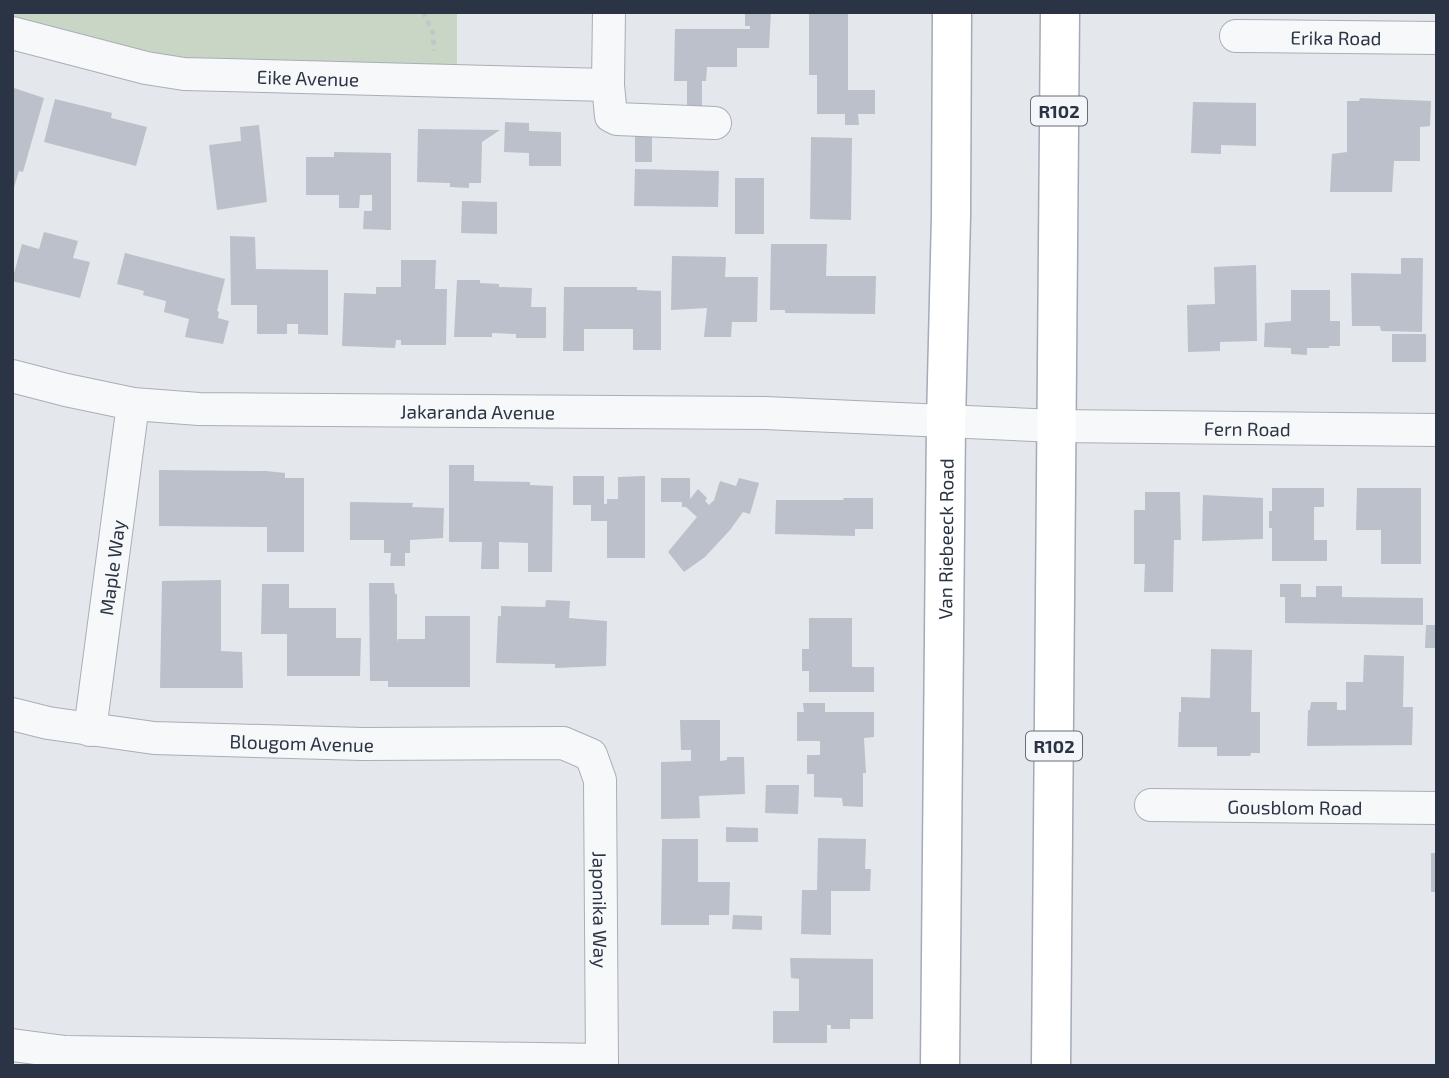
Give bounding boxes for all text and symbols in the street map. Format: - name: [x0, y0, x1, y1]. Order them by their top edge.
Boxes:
- street label: Erika Road: [1290, 25, 1382, 49]
- street label: Eike Avenue: [256, 64, 359, 90]
- road number: R102: [1031, 96, 1087, 126]
- street label: Jakaranda Avenue: [400, 399, 555, 423]
- street label: Fern Road: [1204, 416, 1291, 440]
- street label: Van Riebeeck Road: [933, 458, 957, 620]
- street label: Maple Way: [94, 518, 129, 617]
- street label: Blougom Avenue: [229, 729, 374, 756]
- road number: R102: [1026, 732, 1082, 760]
- street label: Gousblom Road: [1227, 794, 1363, 819]
- street label: Japonika Way: [589, 851, 613, 968]

